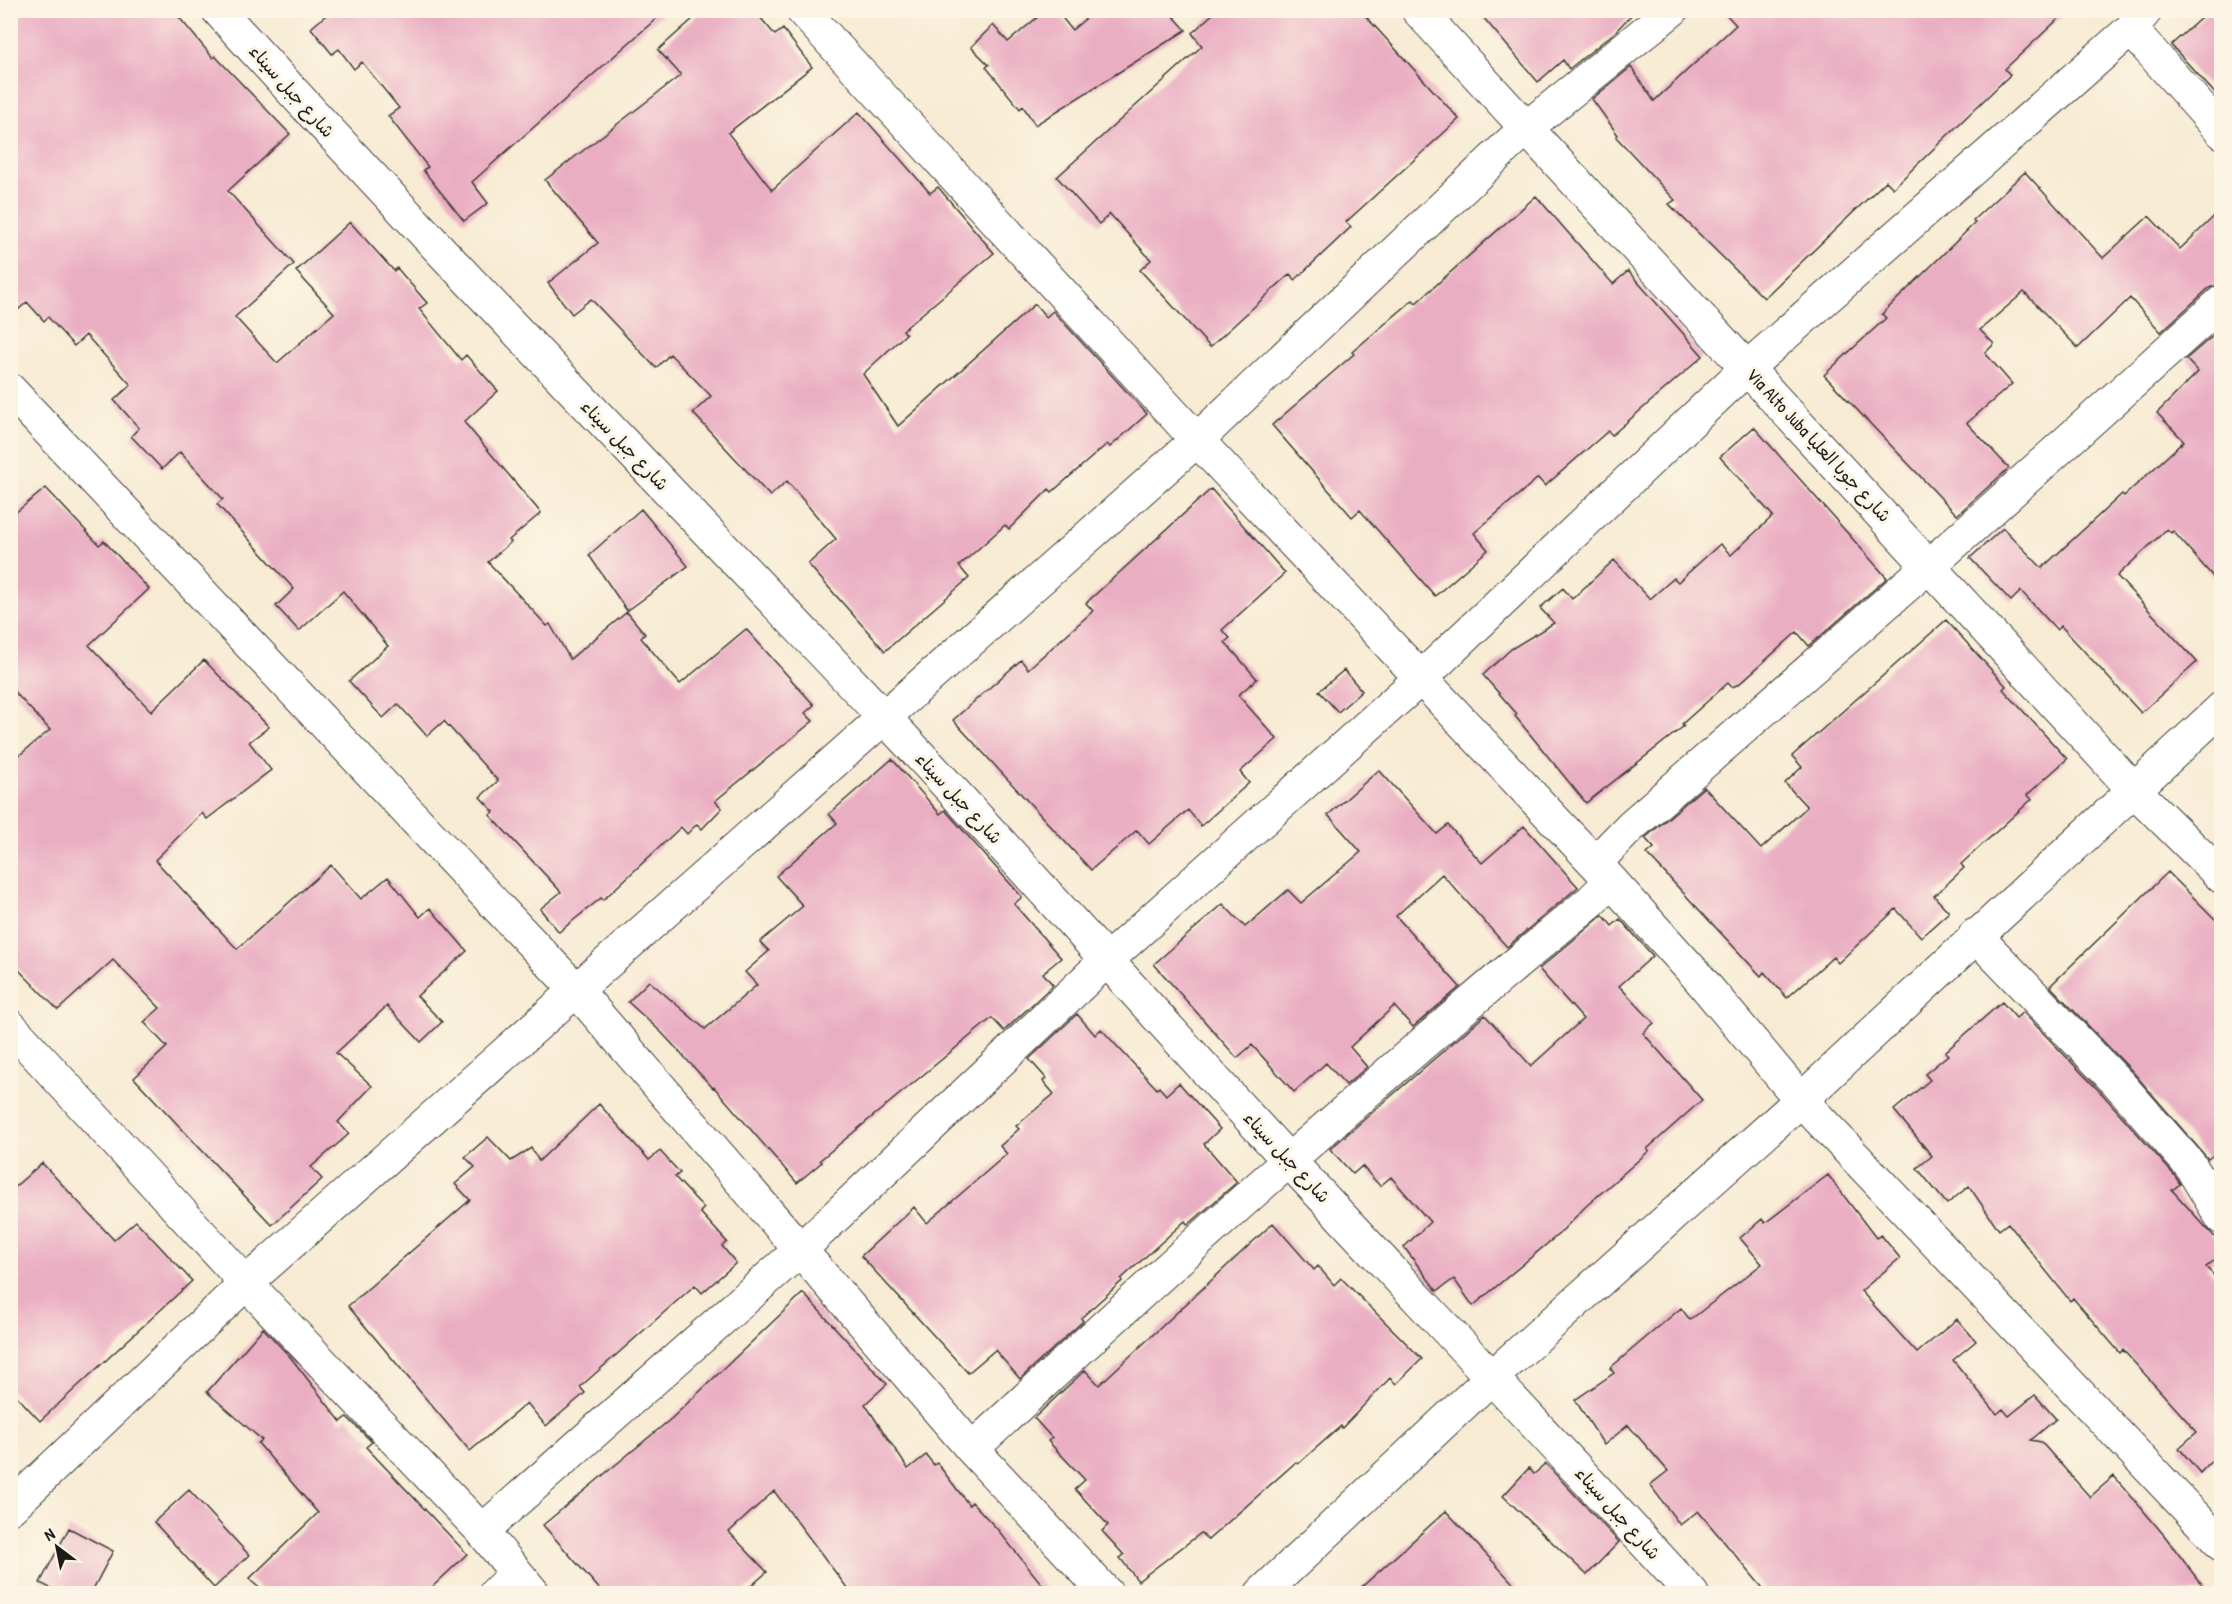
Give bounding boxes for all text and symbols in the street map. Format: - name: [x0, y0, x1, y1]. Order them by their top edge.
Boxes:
- street label: شارع جبل سيناء: [243, 39, 341, 143]
- street label: Via Alto Juba شارع جوبا العليا: [1741, 363, 1897, 527]
- street label: شارع جبل سيناء: [575, 394, 675, 496]
- street label: شارع جبل سيناء: [910, 747, 1008, 849]
- street label: شارع جبل سيناء: [1238, 1106, 1336, 1208]
- street label: شارع جبل سيناء: [1569, 1461, 1667, 1565]
- north arrow: [27, 1517, 87, 1577]
- text: N: [40, 1522, 59, 1546]

